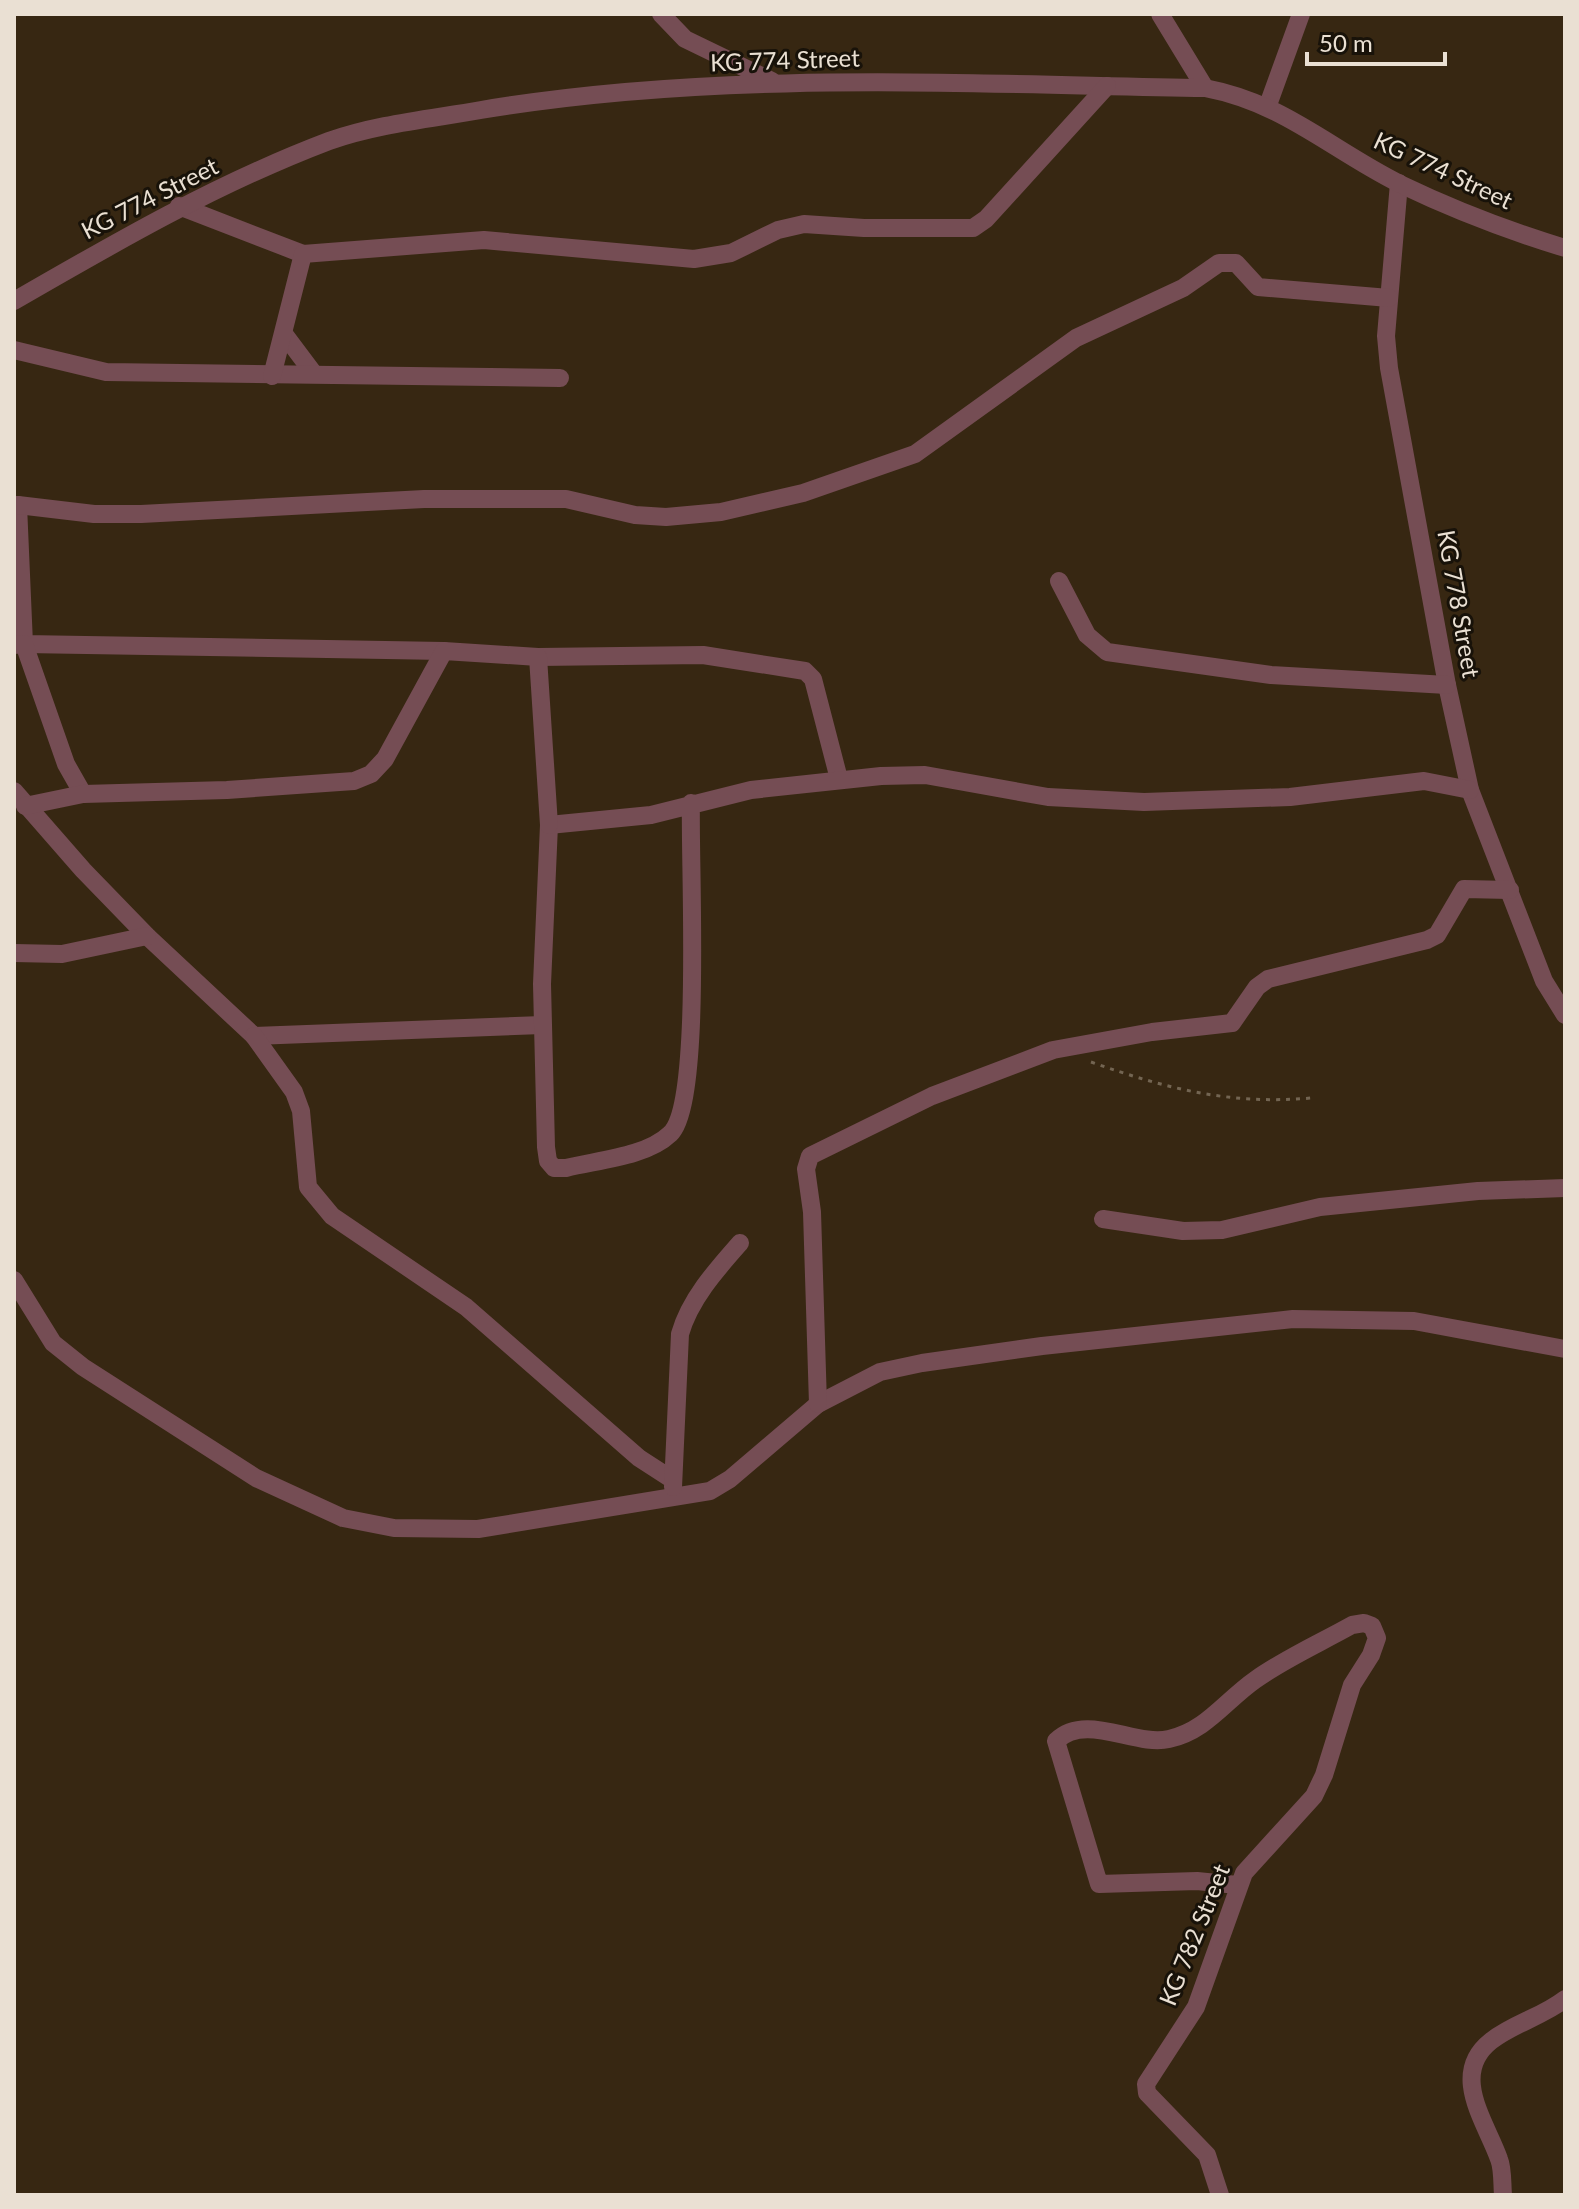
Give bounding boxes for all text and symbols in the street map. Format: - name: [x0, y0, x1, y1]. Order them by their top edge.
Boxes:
- scale bar: [1307, 16, 1445, 66]
- text: 50 m: [1319, 28, 1373, 57]
- street label: KG 774 Street: [710, 42, 861, 77]
- street label: KG 774 Street: [1370, 125, 1518, 215]
- street label: KG 774 Street: [76, 151, 223, 245]
- street label: KG 778 Street: [1432, 528, 1487, 680]
- street label: KG 782 Street: [1152, 1859, 1235, 2009]

